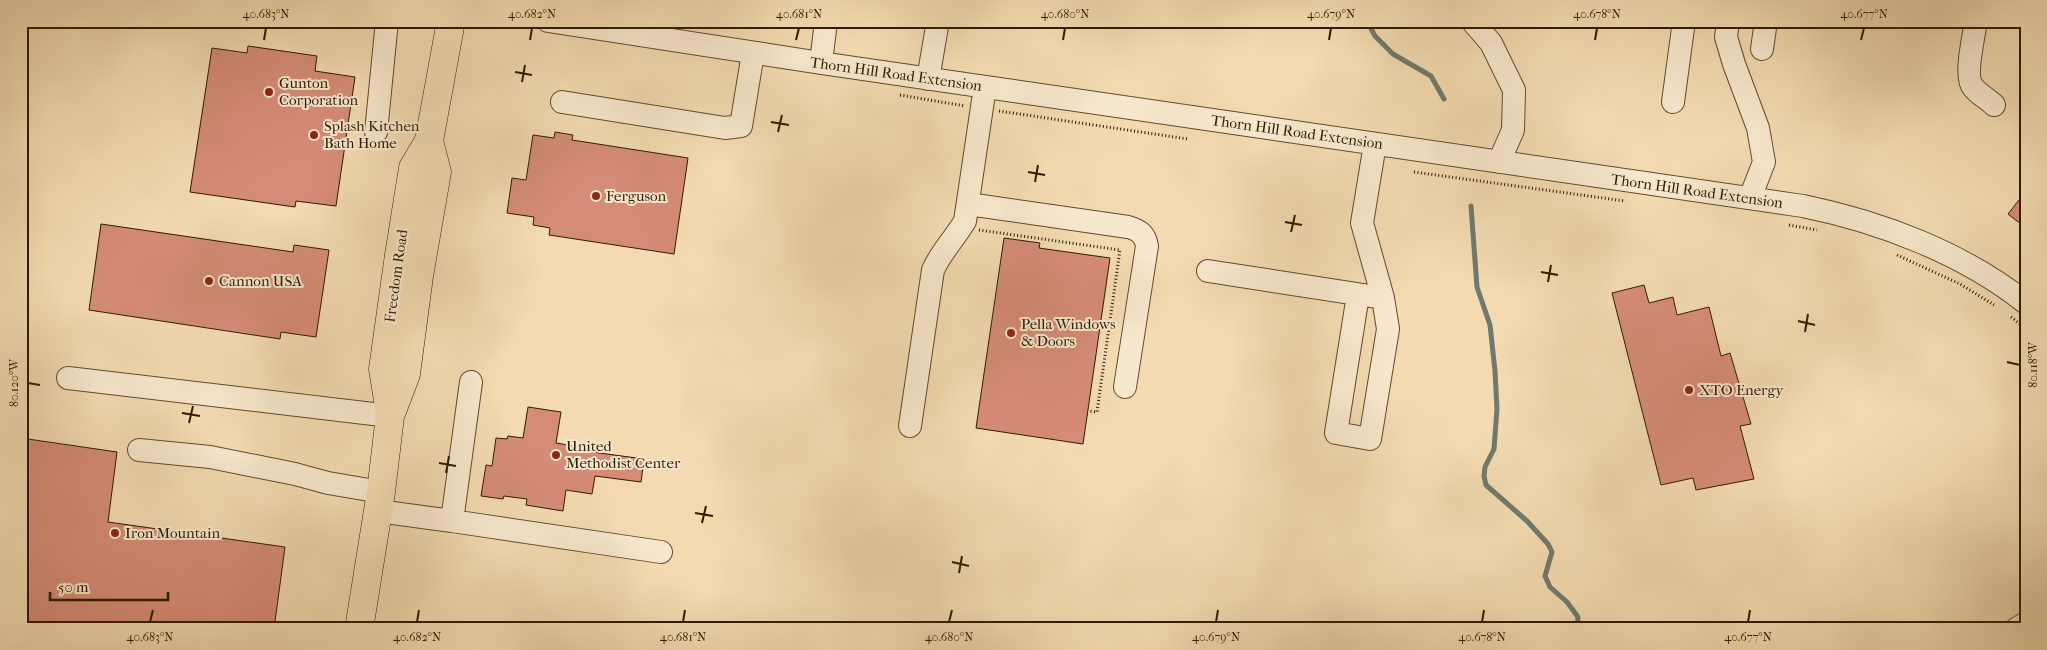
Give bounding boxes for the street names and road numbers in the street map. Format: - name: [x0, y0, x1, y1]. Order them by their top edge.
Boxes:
- street label: Thorn Hill Road Extension: [809, 53, 983, 95]
- street label: Thorn Hill Road Extension: [1210, 111, 1384, 153]
- street label: Thorn Hill Road Extension: [1610, 170, 1784, 212]
- street label: Freedom Road: [381, 227, 412, 324]

